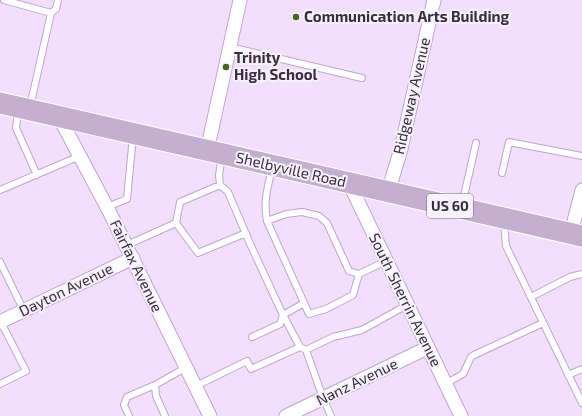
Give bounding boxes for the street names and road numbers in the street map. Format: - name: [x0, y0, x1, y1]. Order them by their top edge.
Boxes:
- street label: Ridgeway Avenue: [389, 36, 433, 156]
- street label: Shelbyville Road: [234, 148, 348, 190]
- road number: US 60: [427, 194, 473, 218]
- street label: Fairfax Avenue: [107, 216, 167, 315]
- street label: South Sherrin Avenue: [366, 230, 446, 369]
- street label: Dayton Avenue: [16, 259, 115, 320]
- street label: Nanz Avenue: [313, 354, 400, 409]

